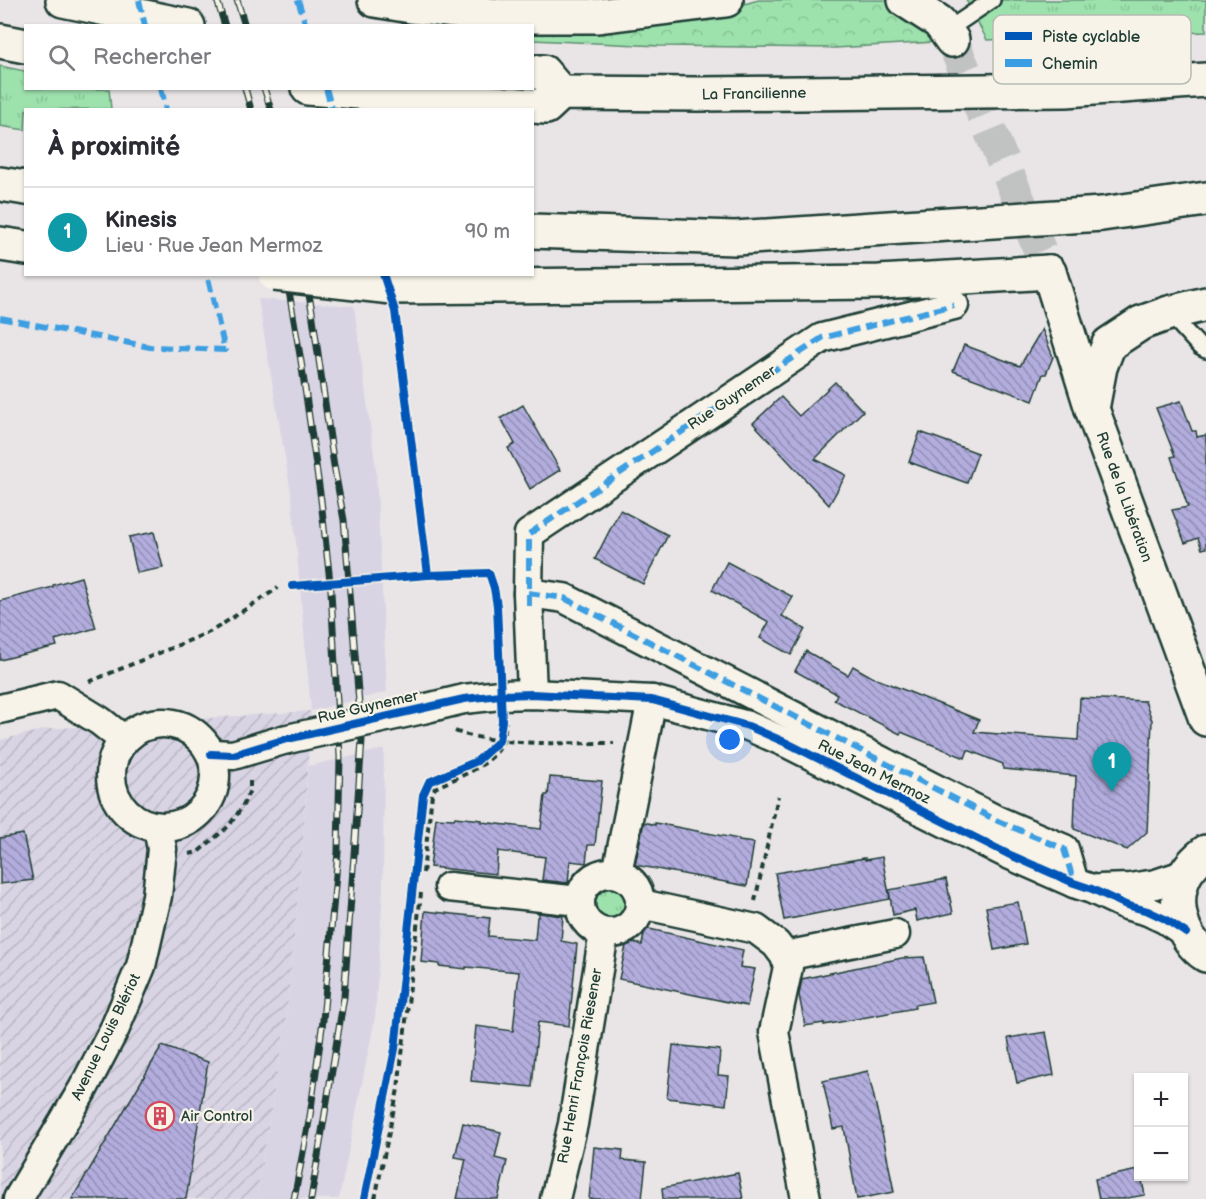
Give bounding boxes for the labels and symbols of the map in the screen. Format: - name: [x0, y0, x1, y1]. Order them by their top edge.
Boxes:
- legend: [993, 15, 1191, 84]
- text: Piste cyclable: [1042, 28, 1141, 47]
- text: Chemin: [1042, 55, 1098, 74]
- street label: La Francilienne: [701, 84, 807, 104]
- street label: Rue Guynemer: [684, 361, 780, 435]
- street label: Rue de la Libération: [1092, 429, 1156, 565]
- street label: Rue Guynemer: [316, 686, 421, 728]
- your location: [715, 725, 744, 754]
- street label: Rue Jean Mermoz: [815, 735, 934, 809]
- pin: 1: [1092, 742, 1132, 792]
- street label: Rue Henri François Riesener: [553, 966, 607, 1165]
- street label: Avenue Louis Blériot: [67, 970, 145, 1103]
- building icon: Air Control: [144, 1100, 176, 1132]
- place label: Air Control: [181, 1107, 252, 1126]

